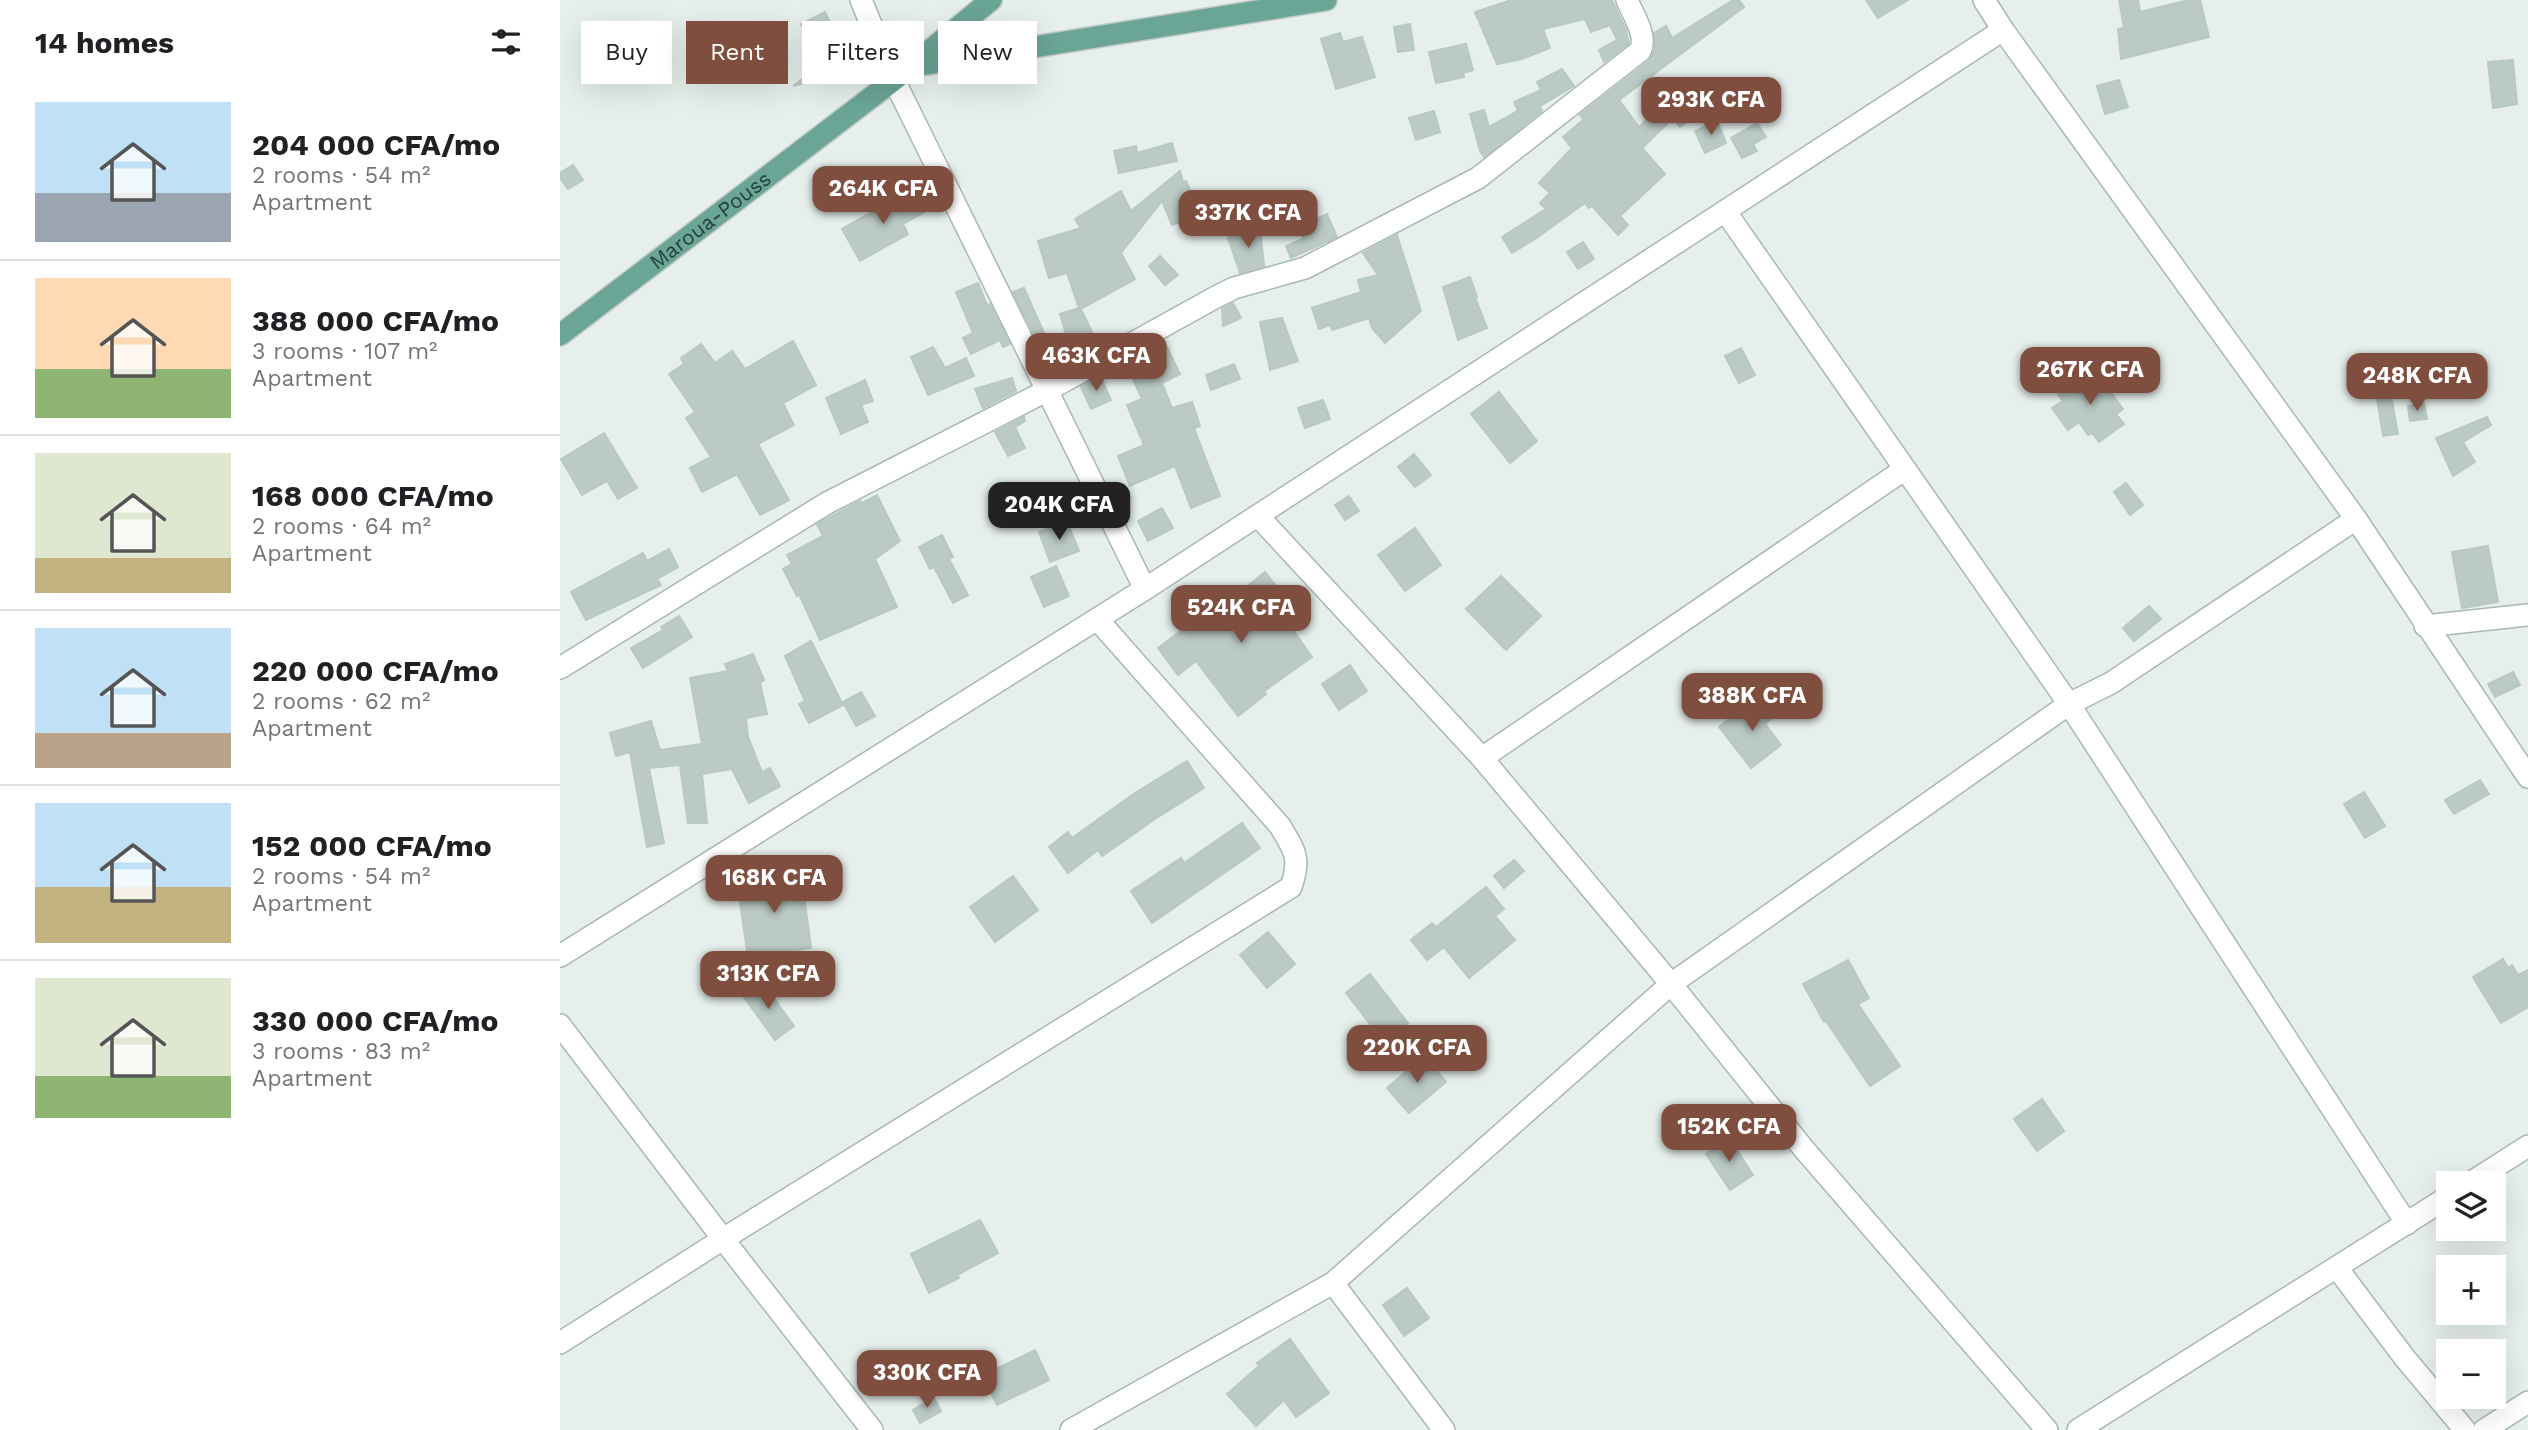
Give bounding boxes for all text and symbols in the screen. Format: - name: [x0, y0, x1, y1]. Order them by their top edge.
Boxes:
- chip: Buy: [581, 21, 672, 84]
- chip: Rent: [686, 21, 788, 84]
- chip: Filters: [802, 21, 924, 84]
- chip: New: [938, 21, 1037, 84]
- icon: filters: [487, 23, 525, 61]
- text: 14 homes: [35, 25, 174, 60]
- pin: 293K CFA: [1639, 78, 1783, 137]
- text: 293K CFA: [1657, 86, 1765, 113]
- text: 204 000 CFA/mo: [252, 127, 500, 162]
- icon: home: [91, 130, 175, 214]
- text: 2 rooms · 54 m²: [252, 162, 430, 189]
- street label: Maroua-Pouss: [644, 166, 776, 274]
- pin: 264K CFA: [811, 166, 955, 226]
- text: 264K CFA: [829, 175, 937, 202]
- text: Apartment: [252, 189, 372, 216]
- pin: 337K CFA: [1176, 190, 1320, 250]
- text: 337K CFA: [1195, 199, 1301, 226]
- text: 388 000 CFA/mo: [252, 303, 499, 338]
- icon: home: [91, 306, 175, 390]
- pin: 463K CFA: [1024, 334, 1168, 393]
- text: 3 rooms · 107 m²: [252, 338, 438, 365]
- text: 463K CFA: [1042, 342, 1150, 369]
- pin: 267K CFA: [2018, 348, 2162, 407]
- pin: 248K CFA: [2345, 354, 2489, 413]
- text: 267K CFA: [2036, 356, 2144, 383]
- text: 248K CFA: [2363, 362, 2471, 389]
- text: Apartment: [252, 365, 372, 392]
- text: 168 000 CFA/mo: [252, 478, 494, 513]
- icon: home: [91, 481, 175, 565]
- pin: 204K CFA: [987, 482, 1131, 542]
- text: 204K CFA: [1004, 491, 1114, 518]
- text: 2 rooms · 64 m²: [252, 513, 431, 540]
- text: Apartment: [252, 540, 372, 567]
- pin: 524K CFA: [1169, 586, 1313, 645]
- text: 524K CFA: [1187, 594, 1295, 621]
- text: 220 000 CFA/mo: [252, 653, 499, 688]
- icon: home: [91, 656, 175, 740]
- pin: 388K CFA: [1680, 674, 1824, 733]
- text: 388K CFA: [1698, 682, 1806, 709]
- text: 2 rooms · 62 m²: [252, 688, 430, 715]
- text: Apartment: [252, 715, 372, 742]
- text: 152 000 CFA/mo: [252, 828, 492, 863]
- icon: home: [91, 831, 175, 915]
- pin: 168K CFA: [702, 856, 846, 915]
- text: 2 rooms · 54 m²: [252, 863, 430, 890]
- text: 168K CFA: [722, 864, 826, 891]
- text: Apartment: [252, 890, 372, 917]
- pin: 313K CFA: [696, 951, 840, 1011]
- text: 313K CFA: [716, 960, 820, 987]
- text: 330 000 CFA/mo: [252, 1003, 498, 1038]
- icon: home: [91, 1006, 175, 1090]
- pin: 220K CFA: [1345, 1026, 1489, 1085]
- text: 220K CFA: [1363, 1034, 1471, 1061]
- text: 3 rooms · 83 m²: [252, 1038, 430, 1065]
- text: Apartment: [252, 1065, 372, 1092]
- pin: 152K CFA: [1657, 1104, 1801, 1164]
- text: 152K CFA: [1677, 1113, 1781, 1140]
- map controls: [2436, 1171, 2506, 1409]
- button: layers: [2436, 1171, 2506, 1241]
- button: +: [2436, 1255, 2506, 1325]
- button: −: [2436, 1339, 2506, 1409]
- pin: 330K CFA: [855, 1350, 999, 1410]
- text: 330K CFA: [873, 1359, 981, 1386]

